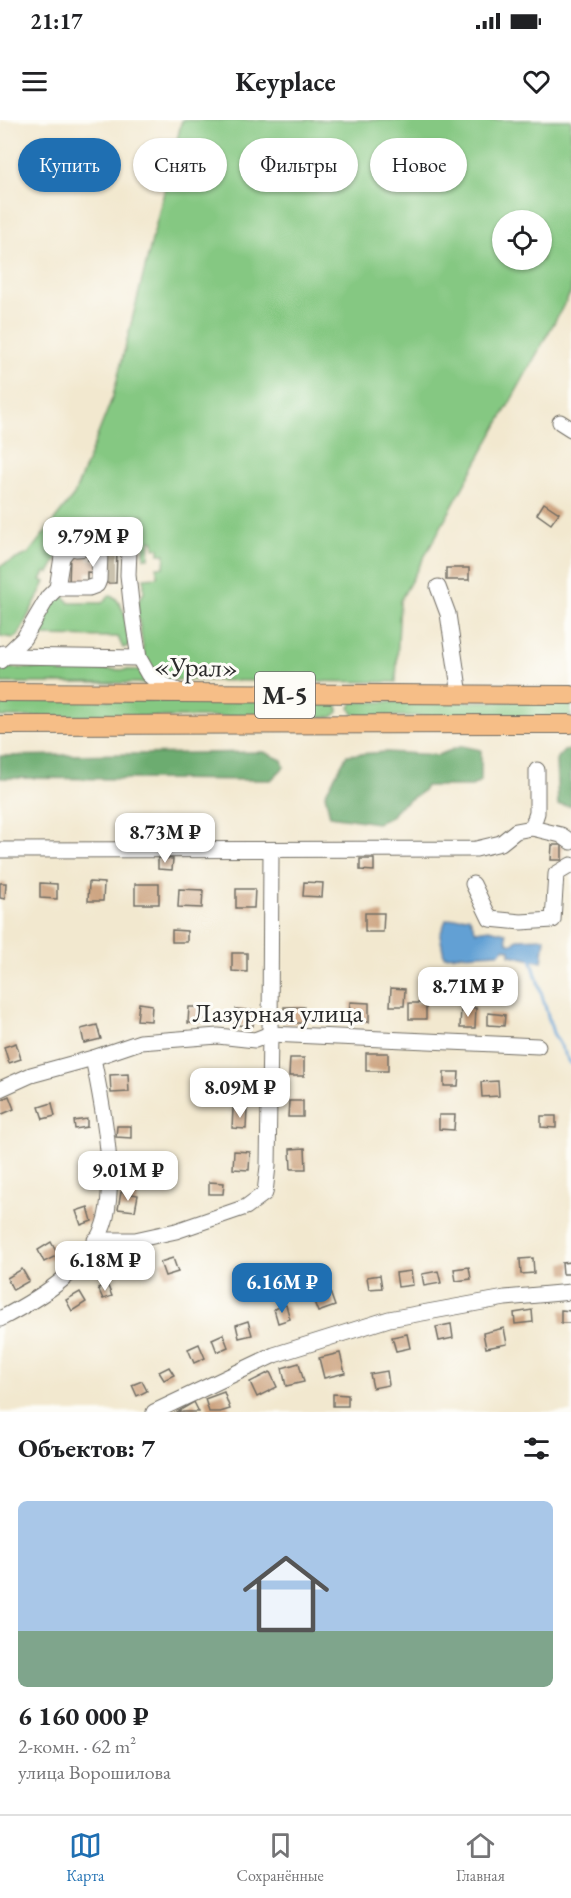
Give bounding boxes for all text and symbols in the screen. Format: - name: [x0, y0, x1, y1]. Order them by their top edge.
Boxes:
- text: 21:17: [30, 7, 83, 36]
- text: Keyplace: [235, 64, 336, 99]
- icon: menu: [18, 65, 51, 98]
- icon: heart: [520, 65, 553, 98]
- chip: Купить: [18, 138, 121, 192]
- chip: Снять: [133, 138, 227, 192]
- chip: Фильтры: [239, 138, 358, 192]
- chip: Новое: [370, 138, 467, 192]
- map controls: [492, 210, 552, 270]
- button: locate: [492, 210, 552, 270]
- pin: 9.79M ₽: [38, 517, 148, 568]
- text: 9.79M ₽: [57, 523, 129, 549]
- street label: «Урал»: [154, 648, 238, 685]
- road number: М-5: [255, 672, 315, 718]
- pin: 8.73M ₽: [110, 813, 220, 864]
- text: 8.73M ₽: [129, 819, 201, 845]
- pin: 8.71M ₽: [413, 967, 523, 1018]
- text: 8.71M ₽: [432, 973, 504, 999]
- street label: Лазурная улица: [193, 995, 364, 1030]
- pin: 8.09M ₽: [185, 1068, 295, 1119]
- text: 8.09M ₽: [204, 1074, 276, 1100]
- pin: 9.01M ₽: [73, 1151, 183, 1202]
- text: 9.01M ₽: [92, 1157, 164, 1183]
- pin: 6.18M ₽: [50, 1241, 160, 1292]
- text: 6.18M ₽: [69, 1247, 141, 1273]
- pin: 6.16M ₽: [227, 1263, 337, 1314]
- text: 6.16M ₽: [246, 1269, 318, 1295]
- text: Объектов: 7: [18, 1431, 155, 1465]
- icon: filters: [520, 1432, 553, 1465]
- icon: home: [232, 1540, 340, 1648]
- text: 6 160 000 ₽: [18, 1699, 149, 1733]
- text: 2-комн. · 62 m²: [18, 1733, 136, 1759]
- text: улица Ворошилова: [18, 1759, 171, 1785]
- tab: Карта: [66, 1829, 104, 1886]
- tab: Сохранённые: [237, 1829, 324, 1886]
- tab: Главная: [456, 1829, 505, 1886]

